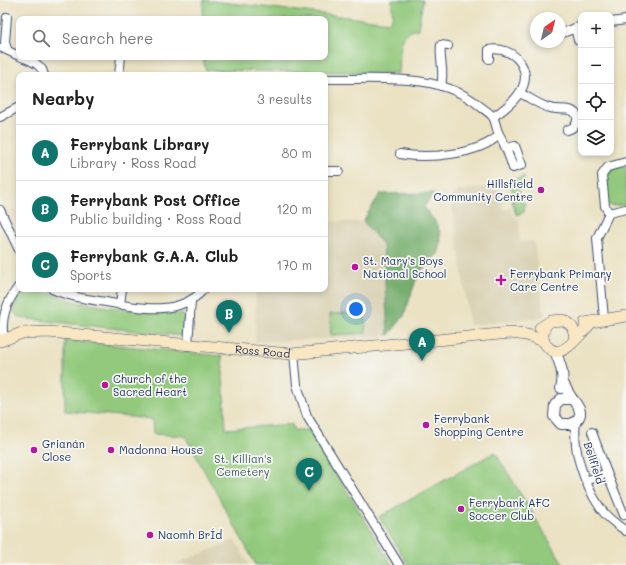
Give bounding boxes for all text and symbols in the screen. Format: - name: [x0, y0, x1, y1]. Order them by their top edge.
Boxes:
- north arrow: [530, 12, 566, 48]
- map controls: [578, 12, 614, 156]
- button: +: [578, 12, 614, 48]
- search box: [16, 16, 328, 60]
- icon: search: [30, 27, 52, 49]
- text: Search here: [62, 28, 153, 48]
- button: −: [578, 48, 614, 84]
- button: locate: [578, 84, 614, 120]
- text: Nearby: [32, 87, 94, 109]
- text: 3 results: [257, 90, 312, 107]
- button: layers: [578, 120, 614, 156]
- text: Ferrybank Library: [70, 134, 209, 154]
- text: A: [40, 144, 50, 161]
- text: 80 m: [282, 144, 312, 161]
- text: Library · Ross Road: [70, 154, 196, 171]
- place label: Hillsfield Community Centre: [434, 176, 533, 204]
- marker: Hillsfield Community Centre: [536, 185, 546, 195]
- text: Ferrybank Post Office: [70, 190, 240, 210]
- text: B: [41, 200, 49, 217]
- text: 120 m: [276, 200, 312, 217]
- text: Public building · Ross Road: [70, 210, 241, 227]
- text: Ferrybank G.A.A. Club: [70, 246, 238, 266]
- place label: St. Mary's Boys National School: [363, 253, 447, 281]
- text: C: [40, 256, 50, 273]
- text: 170 m: [276, 256, 312, 273]
- marker: St. Mary's Boys National School: [350, 262, 360, 272]
- text: Sports: [70, 266, 112, 283]
- place label: Ferrybank Primary Care Centre: [510, 266, 612, 294]
- marker: Ferrybank Primary Care Centre: [495, 274, 507, 286]
- your location: [346, 299, 366, 319]
- pin: B: [216, 300, 242, 333]
- pin: A: [409, 328, 435, 361]
- street label: Ross Road: [235, 341, 291, 361]
- place label: Church of the Sacred Heart: [113, 371, 187, 399]
- marker: Church of the Sacred Heart: [100, 380, 110, 390]
- place label: Ferrybank Shopping Centre: [434, 411, 524, 439]
- marker: Ferrybank Shopping Centre: [421, 420, 431, 430]
- place label: Grianán Close: [42, 436, 85, 464]
- street label: Bellfield: [581, 440, 608, 486]
- place label: Madonna House: [119, 442, 203, 457]
- marker: Grianán Close: [29, 445, 39, 455]
- marker: Madonna House: [106, 445, 116, 455]
- park label: St. Killian's Cemetery: [214, 451, 272, 479]
- pin: C: [296, 458, 322, 491]
- place label: Ferrybank AFC Soccer Club: [469, 495, 550, 523]
- marker: Ferrybank AFC Soccer Club: [456, 504, 466, 514]
- place label: Naomh BrÍd: [158, 527, 222, 542]
- marker: Naomh BrÍd: [145, 530, 155, 540]

